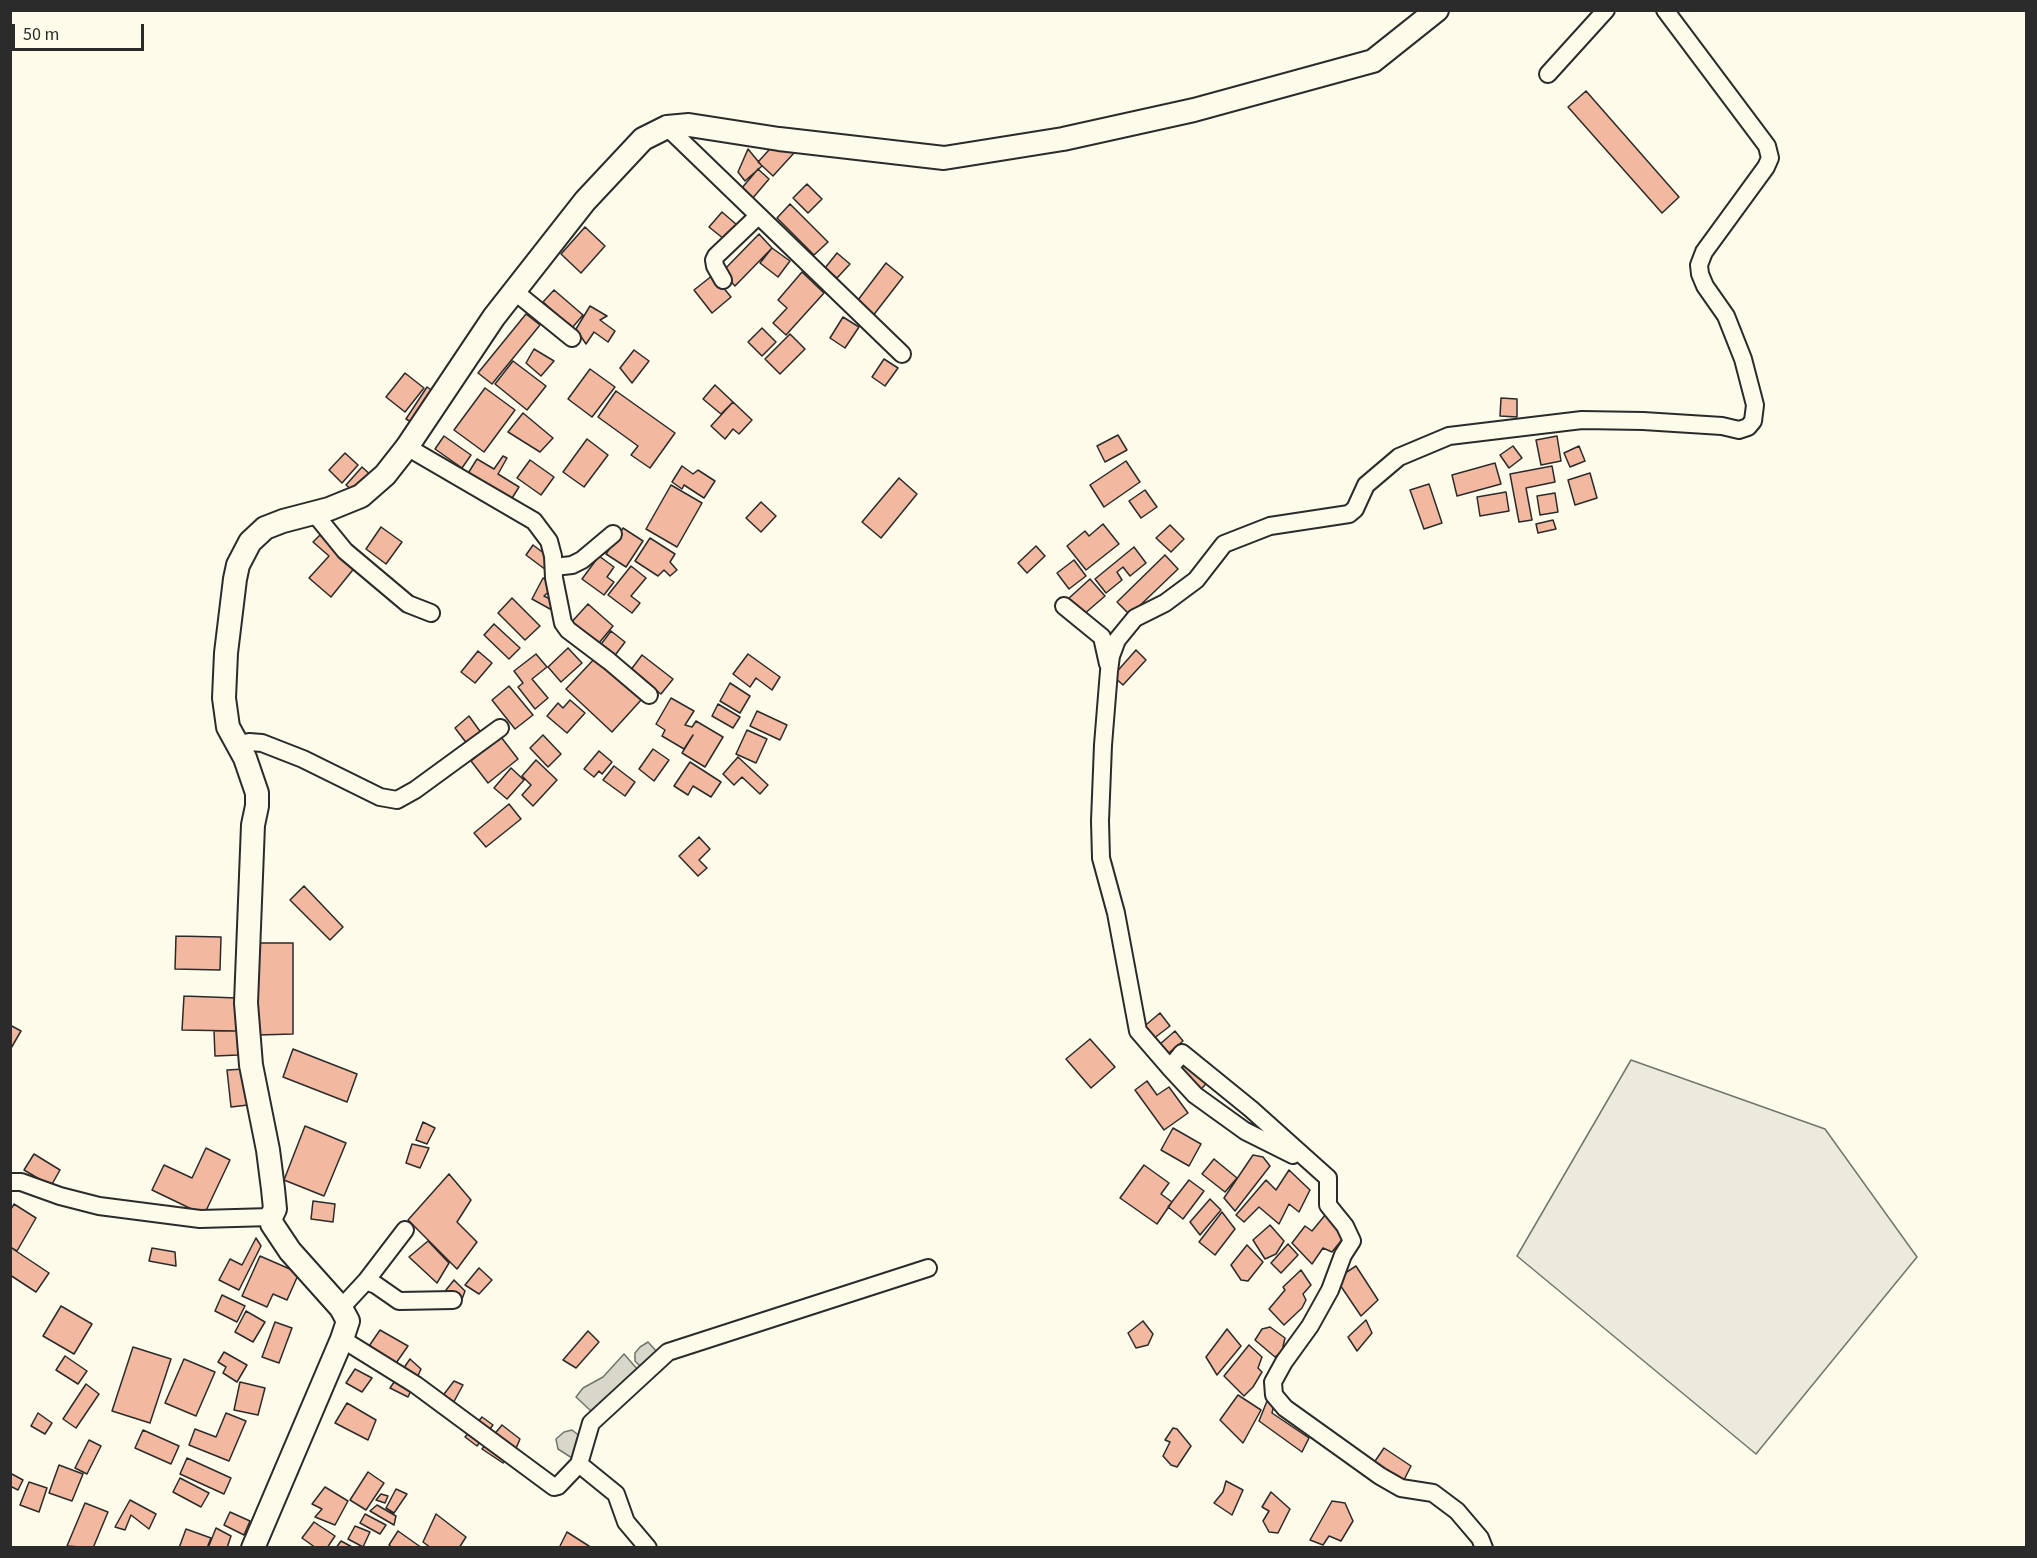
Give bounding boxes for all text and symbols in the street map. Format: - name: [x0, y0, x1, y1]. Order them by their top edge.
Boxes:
- scale bar: [15, 12, 147, 50]
- text: 50 m: [23, 22, 59, 47]

